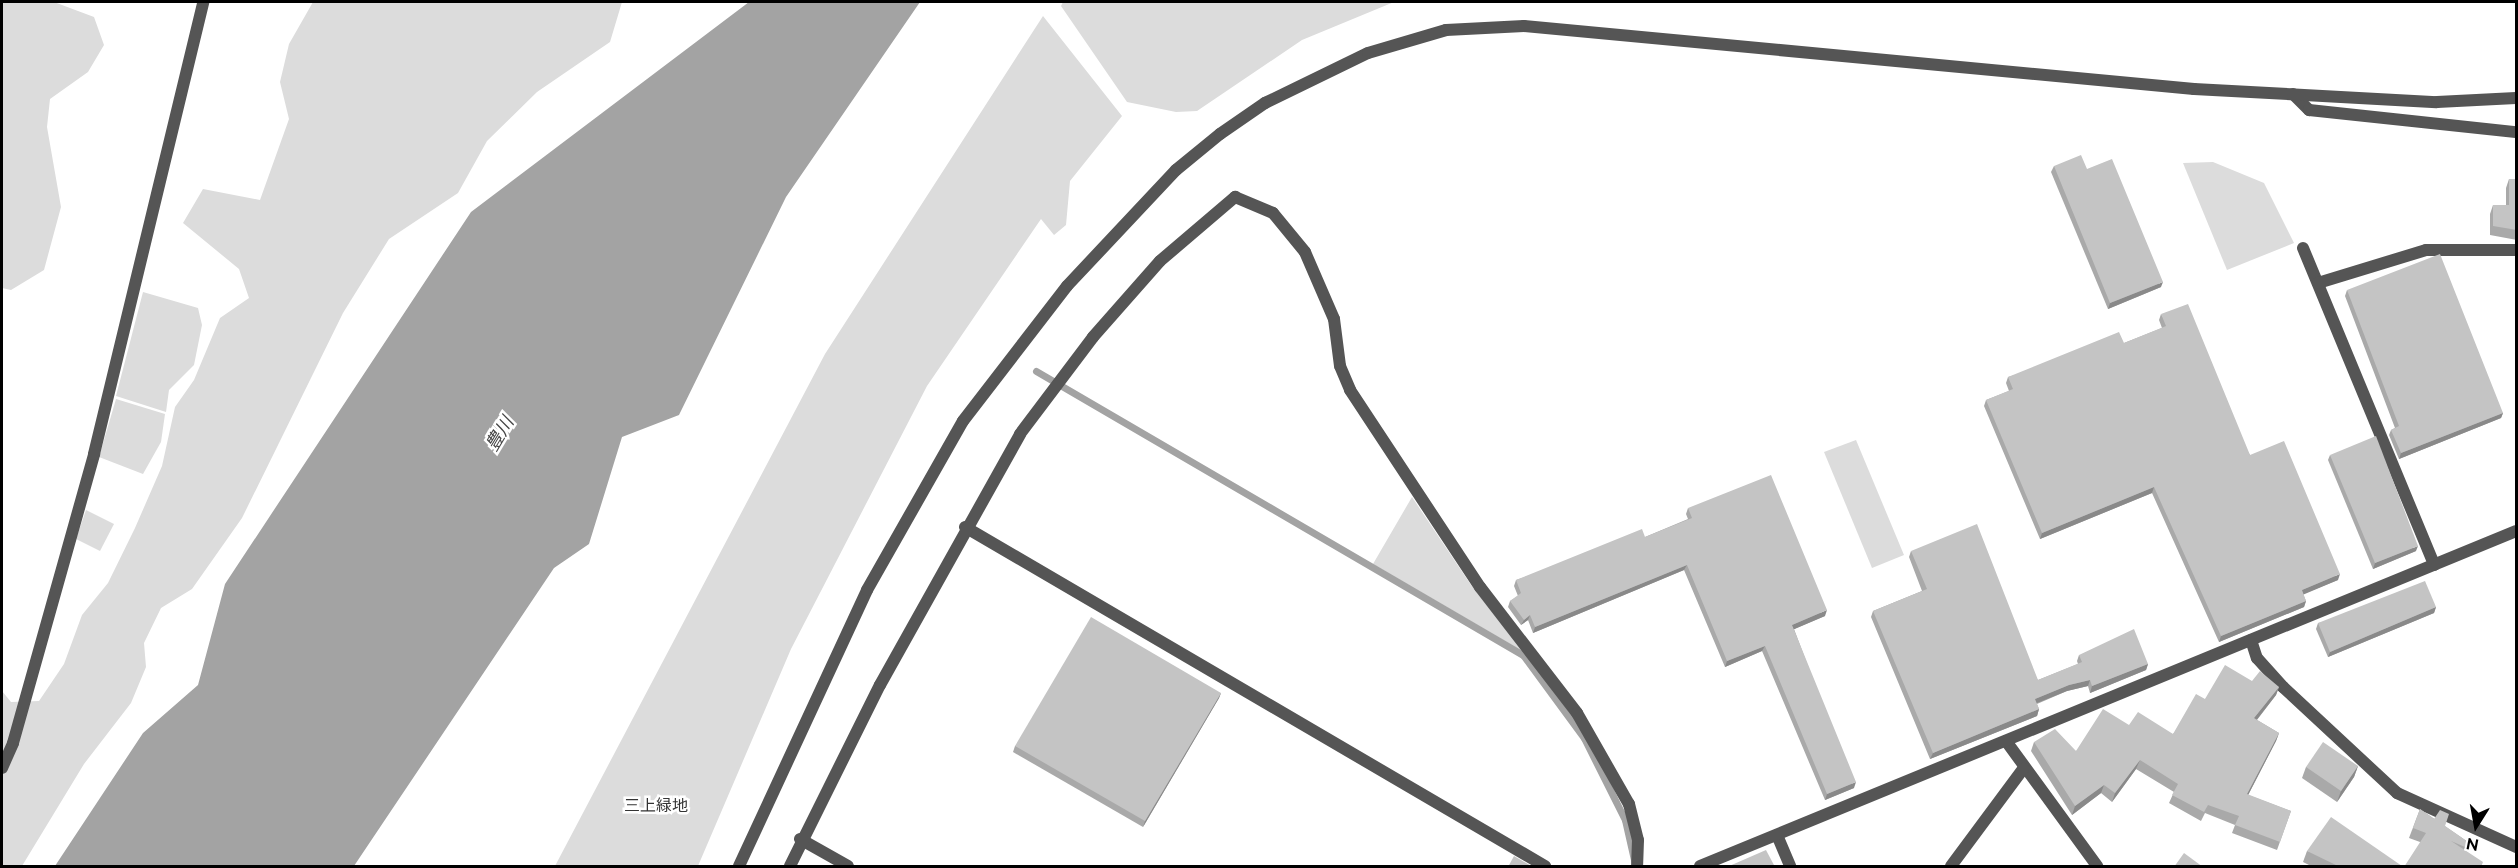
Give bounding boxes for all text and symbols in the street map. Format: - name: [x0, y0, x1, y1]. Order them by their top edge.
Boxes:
- water label: 豊川: [481, 413, 519, 455]
- park label: 三上緑地: [624, 796, 688, 816]
- north arrow: [2446, 796, 2506, 856]
- text: N: [2465, 834, 2480, 855]

